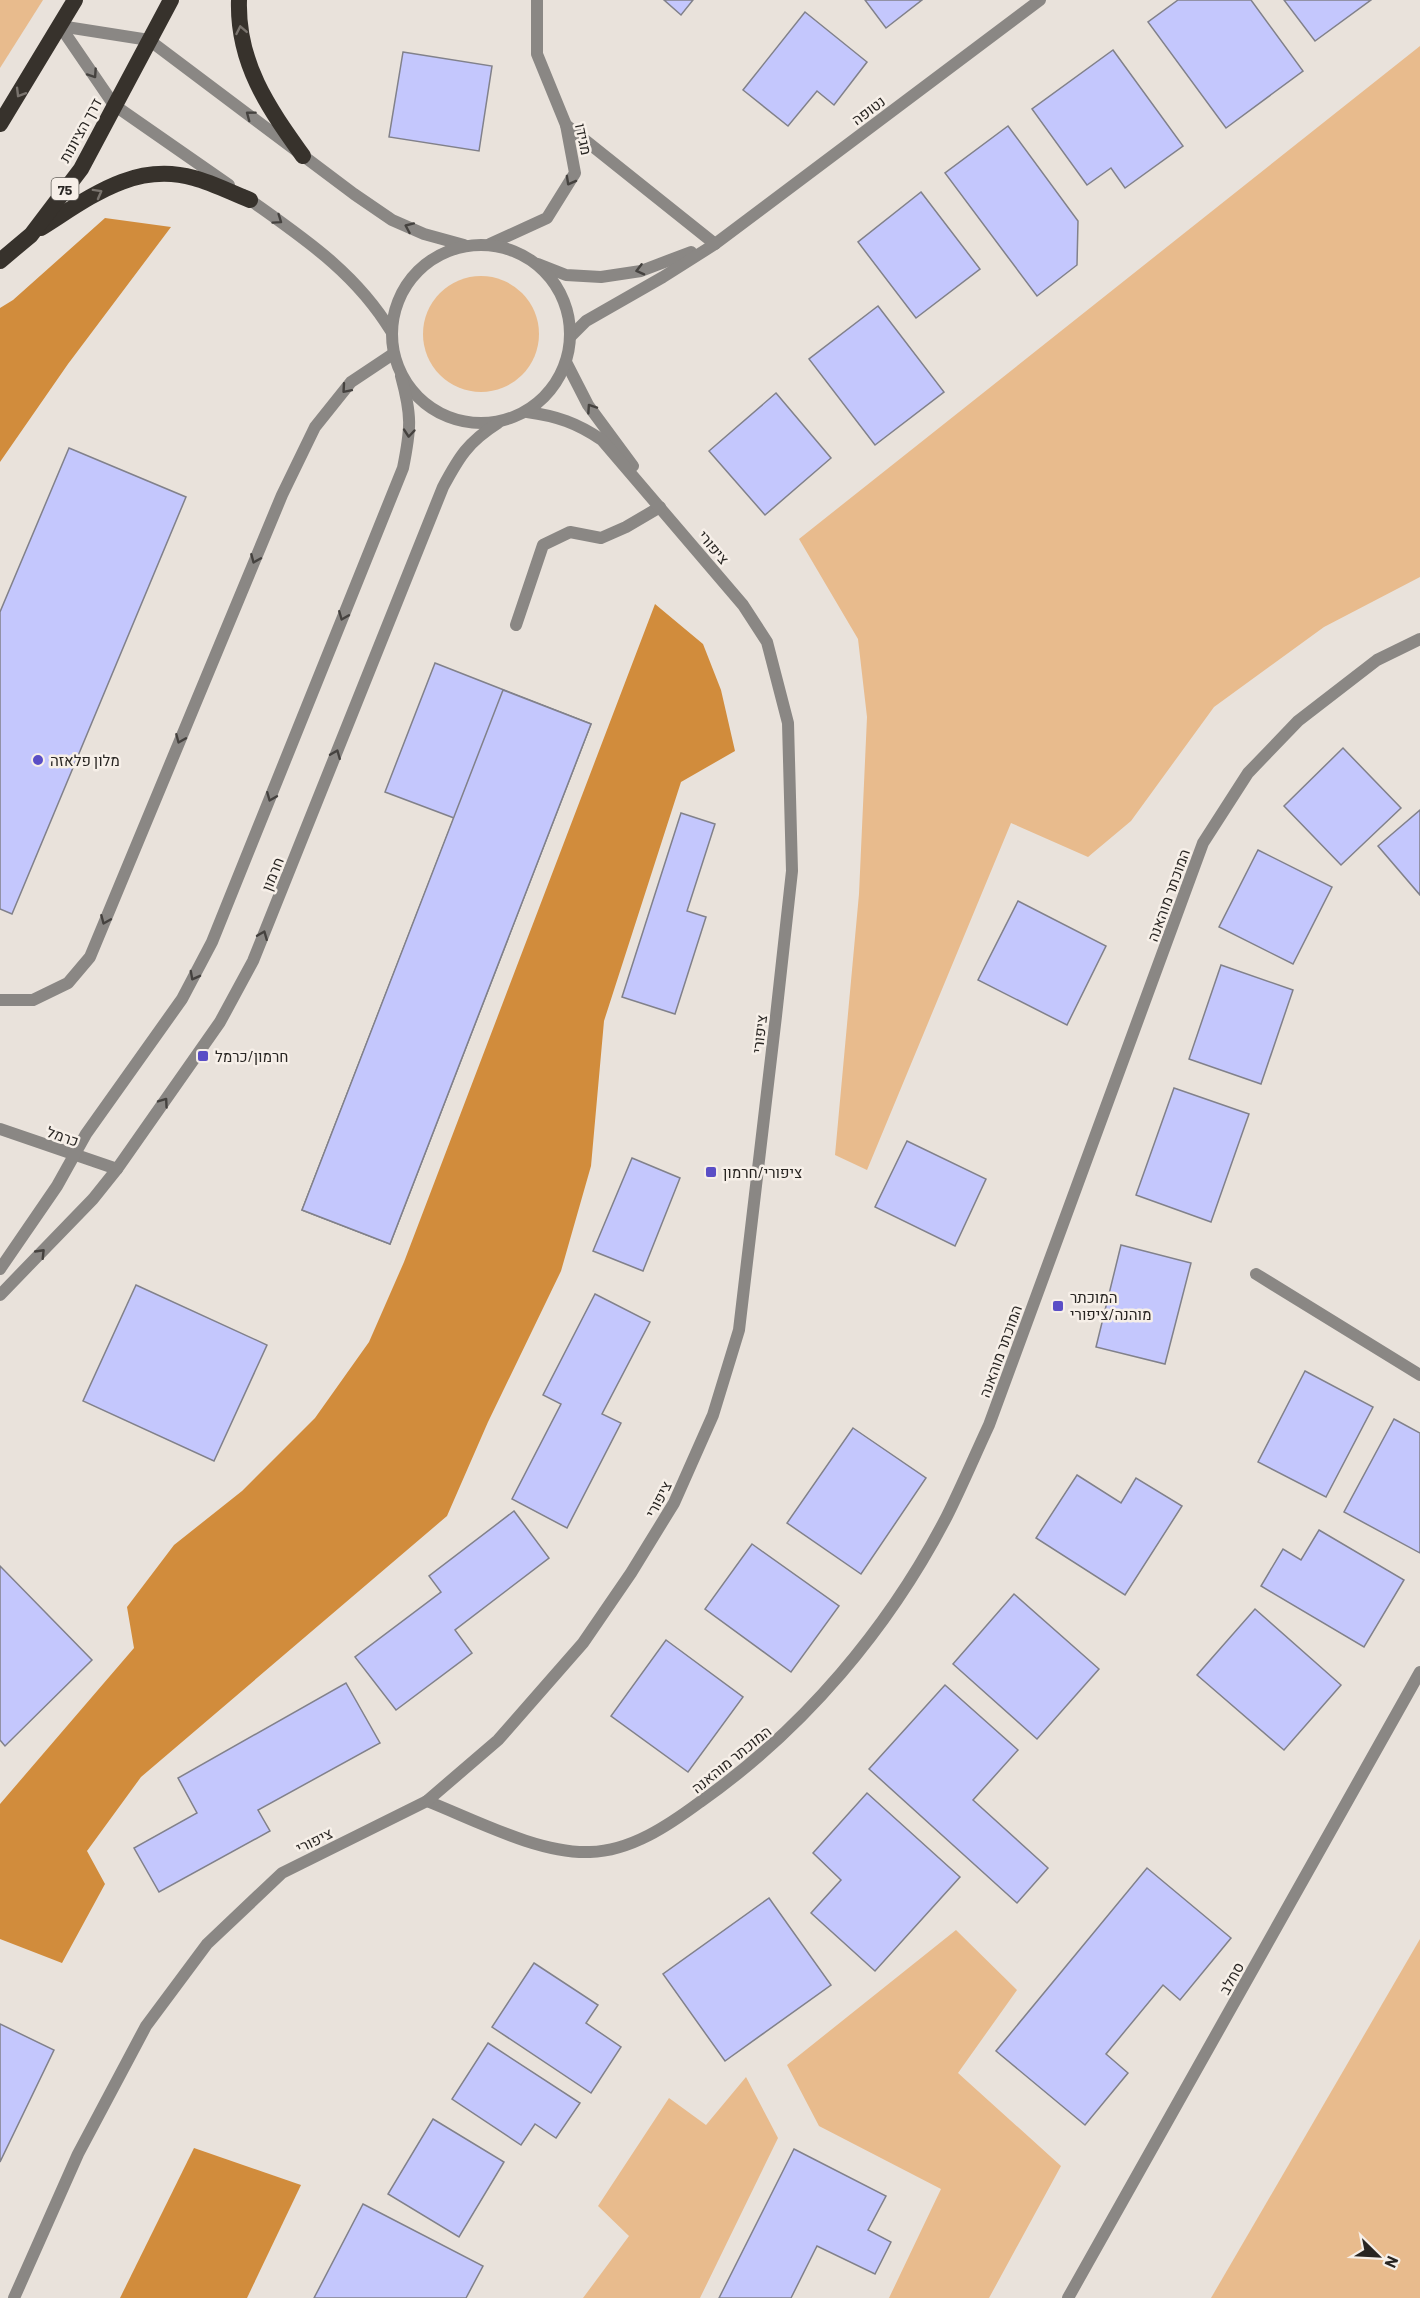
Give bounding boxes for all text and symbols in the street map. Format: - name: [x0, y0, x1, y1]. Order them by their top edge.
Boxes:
- one-way arrow: [235, 25, 248, 35]
- one-way arrow: [86, 67, 97, 78]
- one-way arrow: [15, 87, 27, 97]
- street label: נטופה: [848, 92, 888, 128]
- street label: דרך הציונות: [55, 95, 105, 165]
- one-way arrow: [245, 112, 256, 123]
- street label: מגידו: [572, 121, 596, 157]
- one-way arrow: [566, 175, 577, 185]
- road number: 75: [52, 178, 78, 200]
- one-way arrow: [91, 189, 102, 200]
- one-way arrow: [271, 213, 282, 224]
- one-way arrow: [404, 223, 415, 235]
- one-way arrow: [635, 263, 645, 276]
- one-way arrow: [343, 382, 354, 393]
- one-way arrow: [587, 403, 598, 414]
- one-way arrow: [403, 429, 416, 438]
- street label: ציפורי: [695, 526, 733, 568]
- one-way arrow: [250, 553, 262, 564]
- one-way arrow: [338, 610, 350, 621]
- one-way arrow: [175, 733, 187, 744]
- one-way arrow: [329, 749, 341, 760]
- place label: מלון פלאזה: [50, 751, 120, 769]
- marker: מלון פלאזה: [31, 753, 45, 767]
- one-way arrow: [266, 791, 278, 802]
- street label: המוכתר מוהאנה: [1143, 846, 1193, 944]
- street label: חרמון: [257, 855, 287, 893]
- one-way arrow: [100, 913, 112, 924]
- one-way arrow: [256, 930, 268, 941]
- one-way arrow: [190, 970, 201, 981]
- street label: ציפורי: [748, 1014, 770, 1054]
- place label: חרמון/כרמל: [215, 1047, 288, 1065]
- marker: חרמון/כרמל: [196, 1049, 210, 1063]
- one-way arrow: [157, 1098, 168, 1109]
- street label: כרמל: [45, 1122, 81, 1150]
- place label: ציפורי/חרמון: [723, 1163, 802, 1181]
- marker: ציפורי/חרמון: [704, 1165, 718, 1179]
- one-way arrow: [33, 1249, 44, 1260]
- place label: המוכתר מוהנה/ציפורי: [1070, 1288, 1151, 1323]
- marker: המוכתר מוהנה/ציפורי: [1051, 1299, 1065, 1313]
- street label: המוכתר מוהאנה: [975, 1302, 1025, 1400]
- street label: ציפורי: [641, 1478, 675, 1520]
- street label: המוכתר מוהאנה: [688, 1721, 774, 1797]
- street label: ציפורי: [293, 1823, 335, 1857]
- street label: סחלב: [1215, 1959, 1247, 1997]
- north arrow: [1348, 2226, 1408, 2286]
- text: N: [1381, 2254, 1403, 2271]

